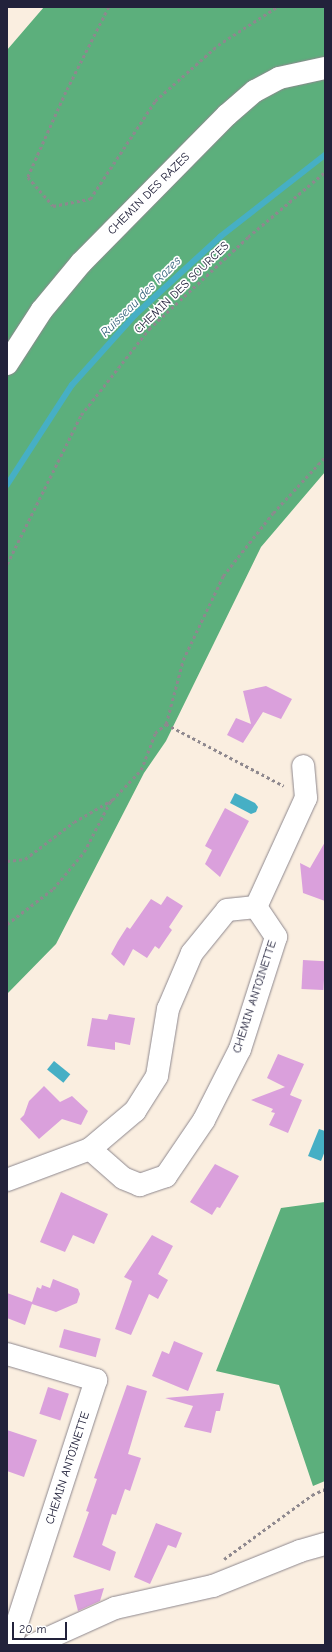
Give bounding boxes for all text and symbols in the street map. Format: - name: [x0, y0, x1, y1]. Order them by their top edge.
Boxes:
- street label: CHEMIN DES RAZES: [105, 150, 193, 238]
- street label: CHEMIN DES SOURCES: [132, 239, 232, 337]
- water label: Ruisseau des Razes: [97, 253, 185, 341]
- street label: CHEMIN ANTOINETTE: [230, 939, 280, 1055]
- street label: CHEMIN ANTOINETTE: [43, 1410, 93, 1526]
- scale bar: [14, 1614, 69, 1640]
- text: 20 m: [19, 1622, 47, 1636]

